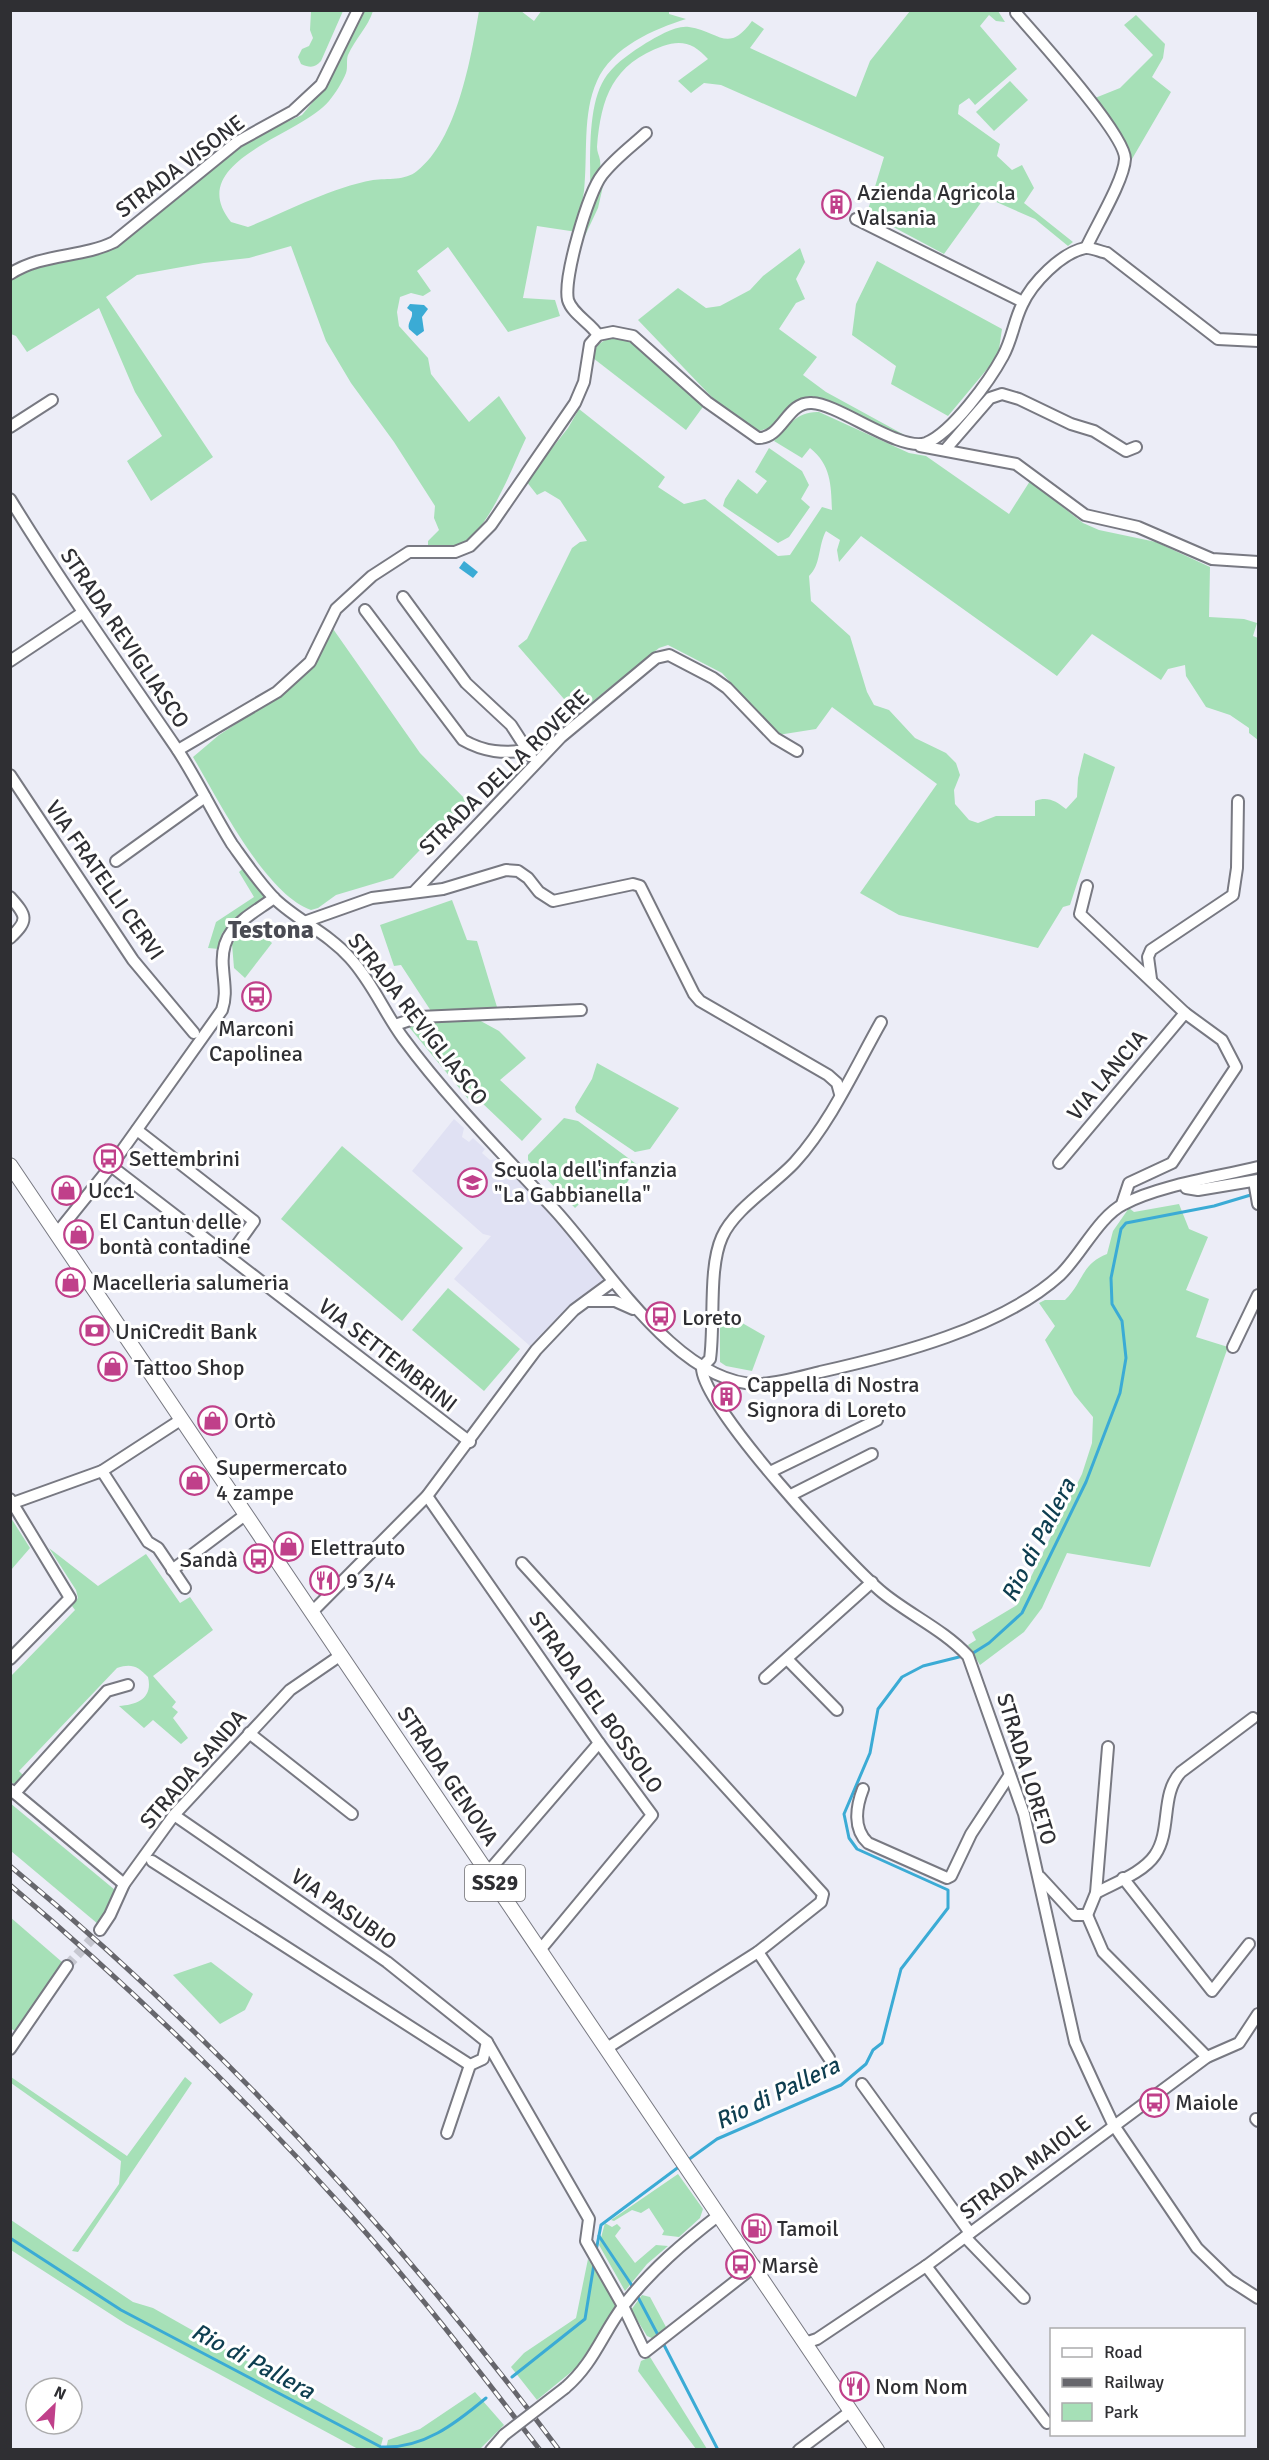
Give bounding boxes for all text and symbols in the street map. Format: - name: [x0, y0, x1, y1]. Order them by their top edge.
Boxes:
- street label: STRADA VISONE: [110, 109, 250, 223]
- place label: Azienda Agricola Valsania: [857, 179, 1016, 231]
- building icon: Azienda Agricola Valsania: [820, 189, 852, 221]
- street label: STRADA REVIGLIASCO: [55, 543, 195, 733]
- street label: STRADA DELLA ROVERE: [413, 684, 595, 860]
- street label: VIA FRATELLI CERVI: [40, 795, 170, 965]
- district label: Testona: [228, 914, 314, 946]
- street label: STRADA REVIGLIASCO: [342, 927, 494, 1111]
- bus stop icon: Marconi Capolinea: [240, 980, 272, 1012]
- place label: Marconi Capolinea: [209, 1015, 303, 1067]
- street label: VIA LANCIA: [1061, 1024, 1153, 1126]
- bus stop icon: Settembrini: [92, 1142, 124, 1174]
- place label: Settembrini: [129, 1145, 240, 1172]
- place label: Scuola dell'infanzia "La Gabbianella": [494, 1156, 677, 1208]
- school or university icon: Scuola dell'infanzia "La Gabbianella": [457, 1166, 489, 1198]
- shop icon: Ucc1: [51, 1174, 83, 1206]
- place label: Ucc1: [88, 1177, 135, 1204]
- place label: El Cantun delle bontà contadine: [99, 1208, 251, 1260]
- shop icon: El Cantun delle bontà contadine: [62, 1218, 94, 1250]
- shop icon: Macelleria salumeria: [55, 1266, 87, 1298]
- place label: Macelleria salumeria: [92, 1269, 289, 1296]
- street label: VIA SETTEMBRINI: [313, 1292, 463, 1418]
- bus stop icon: Loreto: [645, 1301, 677, 1333]
- place label: Loreto: [682, 1304, 742, 1331]
- bank icon: UniCredit Bank: [78, 1315, 110, 1347]
- place label: UniCredit Bank: [115, 1318, 257, 1345]
- shop icon: Tattoo Shop: [97, 1351, 129, 1383]
- place label: Tattoo Shop: [134, 1354, 244, 1381]
- place label: Cappella di Nostra Signora di Loreto: [747, 1371, 920, 1423]
- building icon: Cappella di Nostra Signora di Loreto: [710, 1381, 742, 1413]
- shop icon: Ortò: [197, 1404, 229, 1436]
- place label: Ortò: [234, 1407, 276, 1434]
- place label: Supermercato 4 zampe: [216, 1454, 347, 1506]
- shop icon: Supermercato 4 zampe: [179, 1464, 211, 1496]
- water label: Rio di Pallera: [994, 1472, 1082, 1607]
- shop icon: Elettrauto: [273, 1531, 305, 1563]
- place label: Elettrauto: [310, 1534, 405, 1561]
- bus stop icon: Sandà: [243, 1543, 275, 1575]
- place label: Sandà: [180, 1546, 238, 1573]
- restaurant icon: 9 3/4: [309, 1564, 341, 1596]
- place label: 9 3/4: [346, 1567, 396, 1594]
- street label: STRADA DEL BOSSOLO: [523, 1606, 669, 1798]
- street label: STRADA LORETO: [991, 1690, 1063, 1848]
- street label: STRADA GENOVA: [391, 1701, 505, 1851]
- street label: STRADA SANDA: [134, 1703, 253, 1834]
- street label: VIA PASUBIO: [286, 1863, 402, 1955]
- road number: SS29: [465, 1865, 525, 1901]
- water label: Rio di Pallera: [710, 2050, 845, 2136]
- bus stop icon: Maiole: [1138, 2086, 1170, 2118]
- place label: Maiole: [1175, 2089, 1239, 2116]
- street label: STRADA MAIOLE: [954, 2109, 1096, 2225]
- fuel station icon: Tamoil: [740, 2212, 772, 2244]
- place label: Tamoil: [777, 2215, 839, 2242]
- bus stop icon: Marsè: [724, 2249, 756, 2281]
- place label: Marsè: [761, 2252, 819, 2279]
- water label: Rio di Pallera: [186, 2316, 320, 2406]
- legend: [1050, 2328, 1245, 2436]
- text: Road: [1104, 2341, 1143, 2363]
- restaurant icon: Nom Nom: [838, 2370, 870, 2402]
- text: Railway: [1104, 2371, 1165, 2393]
- place label: Nom Nom: [875, 2373, 968, 2400]
- north arrow: [24, 2376, 84, 2436]
- text: N: [51, 2382, 69, 2405]
- text: Park: [1104, 2401, 1139, 2423]

